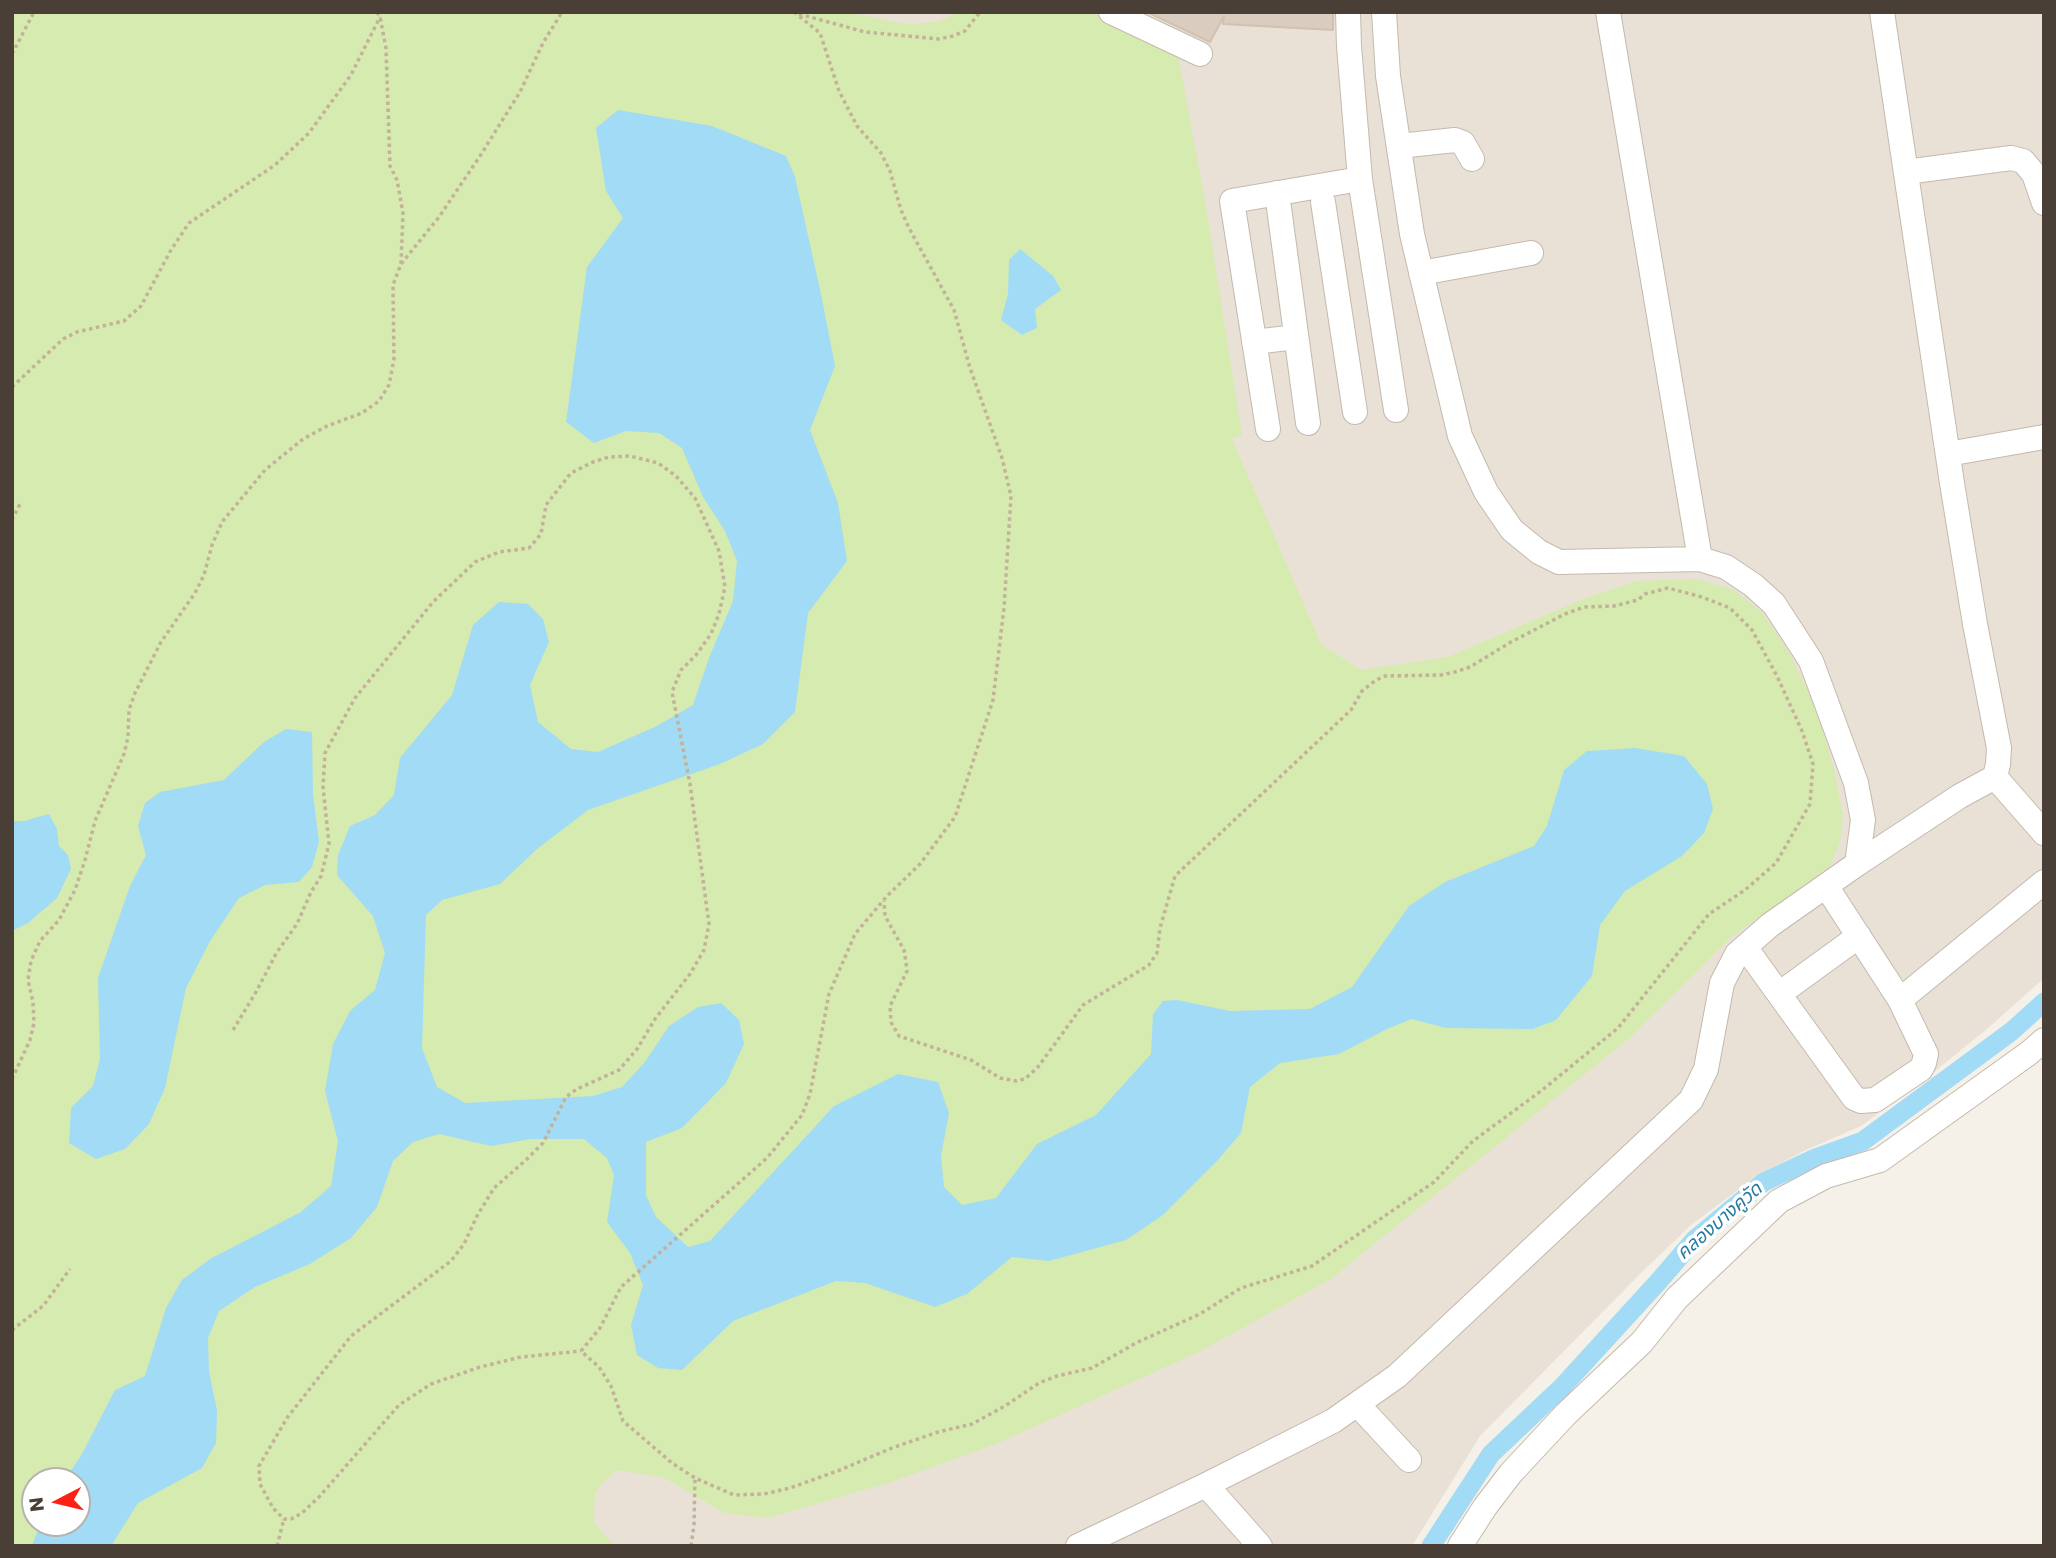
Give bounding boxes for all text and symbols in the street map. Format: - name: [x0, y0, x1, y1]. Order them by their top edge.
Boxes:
- water label: คลองบางคูวัด: [1673, 1179, 1767, 1265]
- north arrow: [21, 1467, 91, 1537]
- text: N: [22, 1496, 51, 1513]

